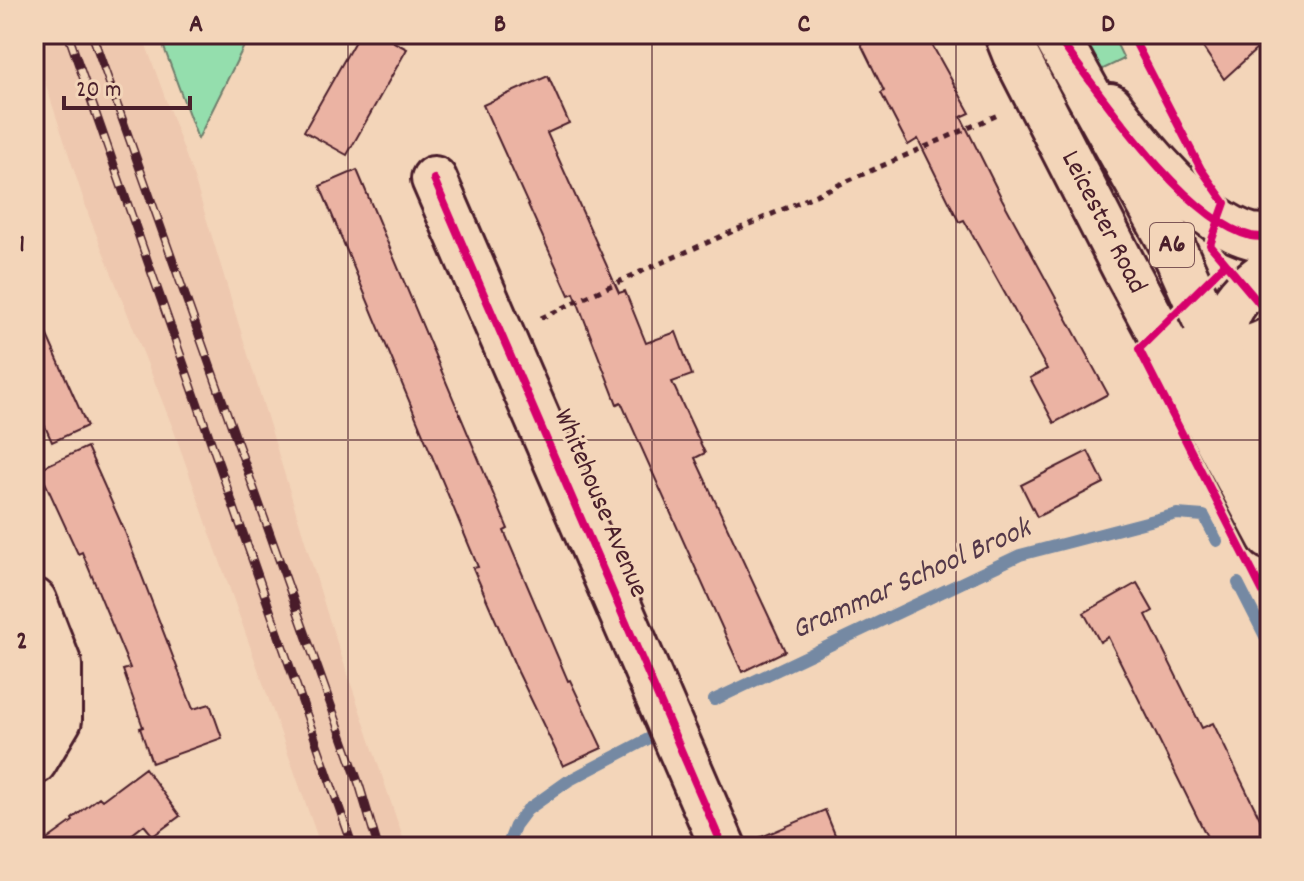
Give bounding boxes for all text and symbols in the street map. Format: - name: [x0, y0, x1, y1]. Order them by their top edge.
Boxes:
- text: A: [189, 7, 203, 44]
- text: B: [494, 7, 506, 44]
- text: C: [798, 7, 811, 44]
- text: D: [1101, 7, 1115, 44]
- scale bar: [64, 60, 190, 110]
- text: 20 m: [76, 74, 122, 108]
- street label: Leicester Road: [1049, 144, 1155, 302]
- road number: A6: [1150, 223, 1194, 267]
- text: 1: [19, 227, 25, 264]
- street label: Whitehouse Avenue: [541, 404, 657, 604]
- water label: Grammar School Brook: [786, 508, 1041, 653]
- text: 2: [16, 624, 28, 661]

